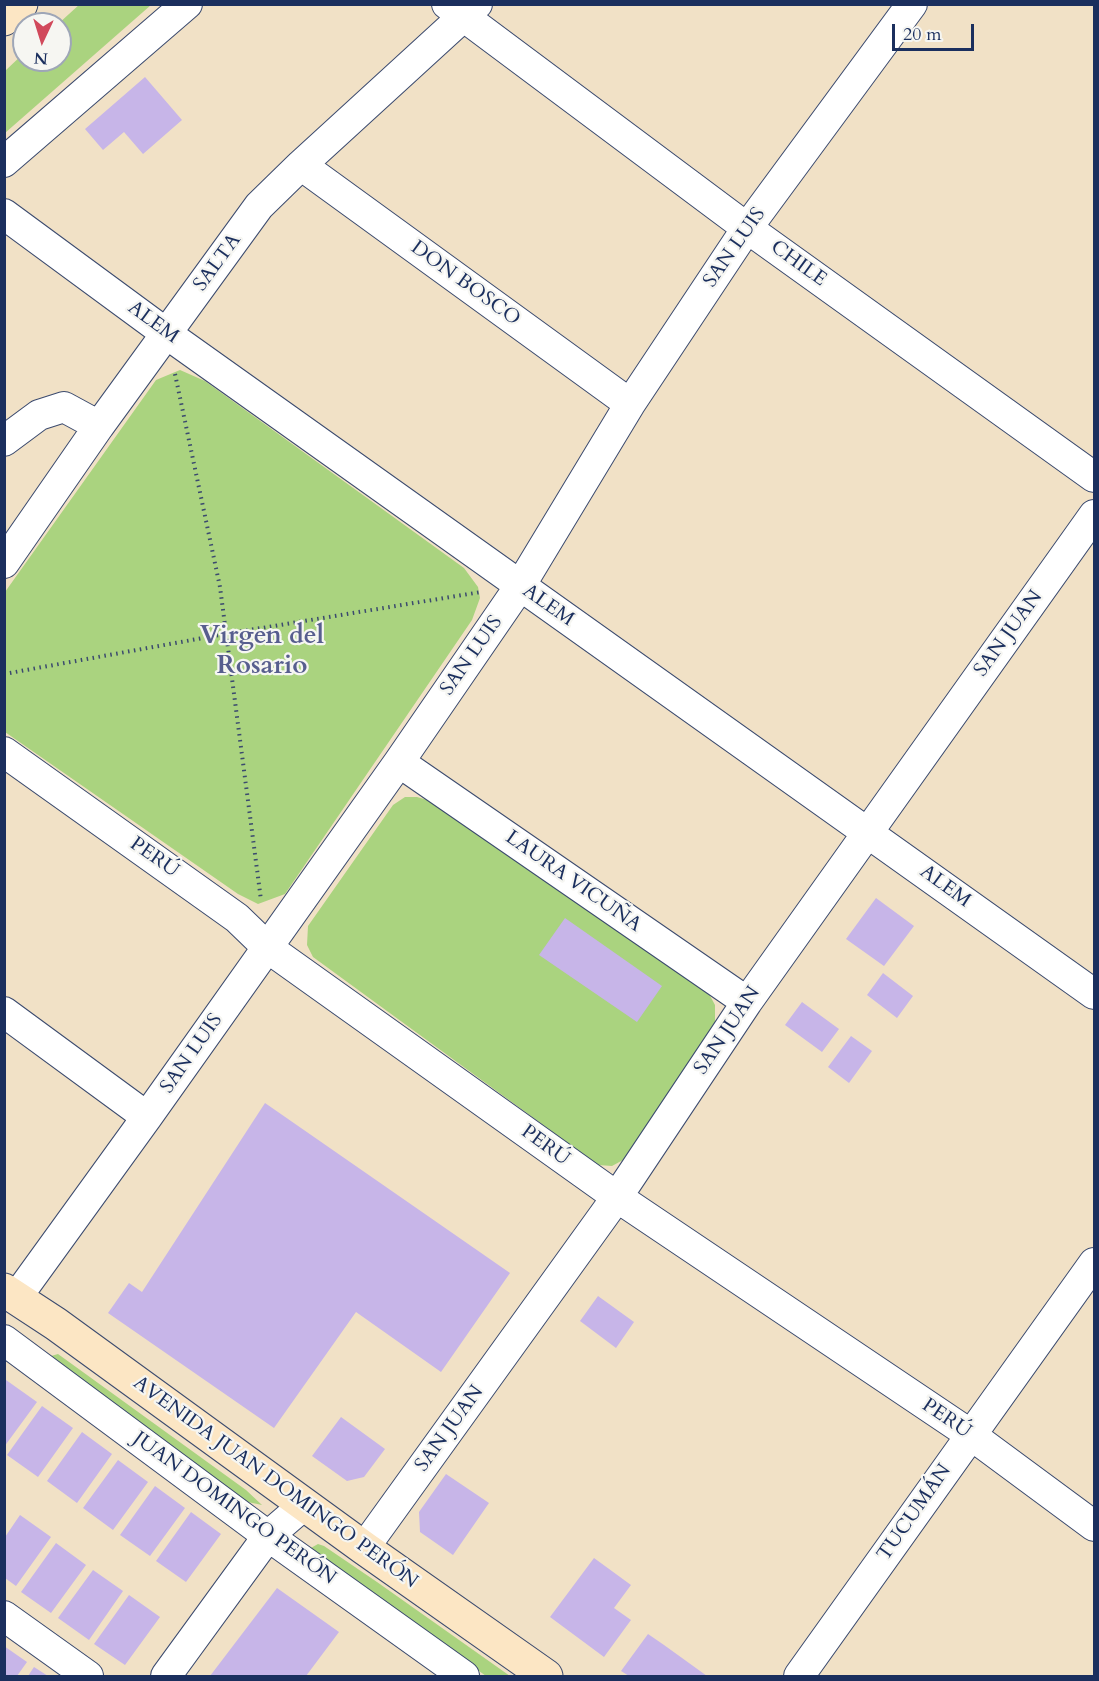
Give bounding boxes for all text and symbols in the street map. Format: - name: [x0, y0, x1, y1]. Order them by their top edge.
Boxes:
- north arrow: [12, 12, 72, 72]
- scale bar: [895, 12, 978, 50]
- text: 20 m: [903, 22, 942, 47]
- text: N: [33, 47, 49, 69]
- street label: SAN LUIS: [699, 203, 771, 293]
- street label: SALTA: [189, 230, 247, 296]
- street label: DON BOSCO: [406, 236, 524, 332]
- street label: CHILE: [765, 236, 831, 292]
- street label: ALEM: [123, 296, 183, 350]
- street label: ALEM: [518, 580, 578, 632]
- street label: SAN JUAN: [970, 586, 1048, 682]
- street label: SAN LUIS: [436, 611, 508, 701]
- district label: Virgen del Rosario: [200, 621, 324, 682]
- street label: LAURA VICUÑA: [500, 826, 646, 938]
- street label: PERÚ: [125, 833, 183, 883]
- street label: ALEM: [915, 860, 975, 914]
- street label: SAN JUAN: [690, 982, 766, 1080]
- street label: SAN LUIS: [156, 1009, 228, 1099]
- street label: PERÚ: [516, 1120, 574, 1172]
- street label: AVENIDA JUAN DOMINGO PERÓN: [128, 1372, 422, 1594]
- street label: SAN JUAN: [411, 1381, 489, 1477]
- street label: PERÚ: [917, 1394, 975, 1444]
- street label: JUAN DOMINGO PERÓN: [128, 1427, 340, 1591]
- street label: TUCUMÁN: [873, 1460, 957, 1566]

